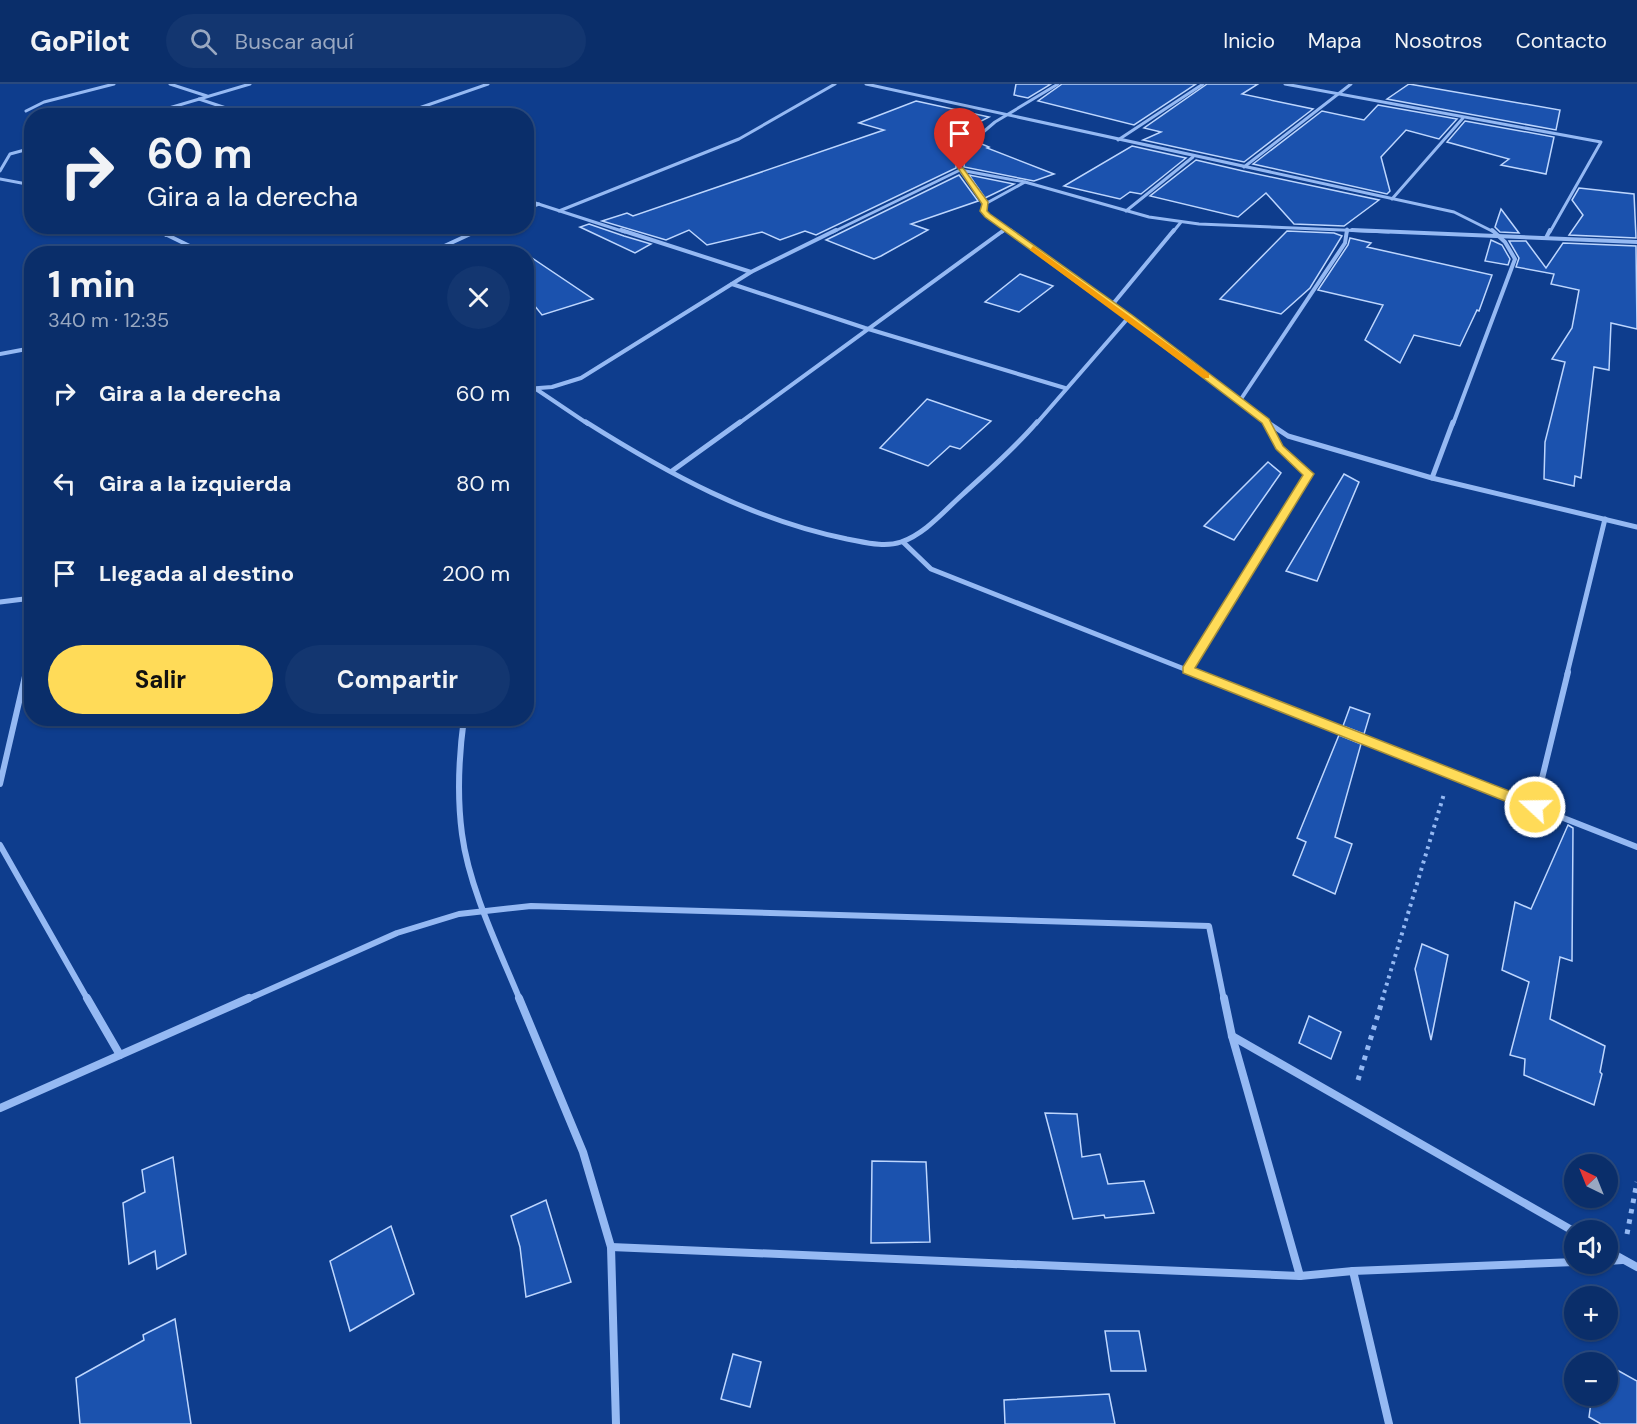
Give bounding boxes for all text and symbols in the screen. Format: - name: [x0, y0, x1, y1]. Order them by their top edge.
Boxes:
- search box: [166, 14, 586, 68]
- text: GoPilot: [30, 23, 130, 60]
- icon: search: [187, 25, 220, 58]
- text: Buscar aquí: [235, 27, 354, 56]
- text: Inicio: [1223, 27, 1275, 55]
- text: Mapa: [1308, 27, 1362, 55]
- text: Nosotros: [1395, 27, 1483, 55]
- text: Contacto: [1516, 27, 1607, 55]
- pin: [934, 108, 985, 170]
- icon: arrive: [943, 117, 976, 150]
- text: 60 m: [147, 126, 253, 181]
- icon: right: [48, 132, 126, 210]
- text: Gira a la derecha: [147, 179, 358, 214]
- text: 1 min: [48, 261, 136, 308]
- button: close: [447, 266, 510, 329]
- text: 340 m · 12:35: [48, 307, 169, 333]
- icon: right: [48, 377, 81, 410]
- text: Gira a la derecha: [99, 379, 281, 408]
- text: 60 m: [456, 379, 510, 408]
- icon: left: [48, 467, 81, 500]
- text: Gira a la izquierda: [99, 469, 291, 498]
- text: 80 m: [456, 469, 510, 498]
- icon: arrive: [48, 557, 81, 590]
- text: Llegada al destino: [99, 559, 294, 588]
- text: 200 m: [442, 559, 510, 588]
- button: Salir: [48, 645, 273, 714]
- button: Compartir: [285, 645, 510, 714]
- position arrow: [1503, 775, 1567, 839]
- north arrow: [1564, 1154, 1618, 1208]
- map controls: [1564, 1154, 1618, 1406]
- button: sound: [1564, 1220, 1618, 1274]
- button: +: [1564, 1286, 1618, 1340]
- button: −: [1564, 1352, 1618, 1406]

